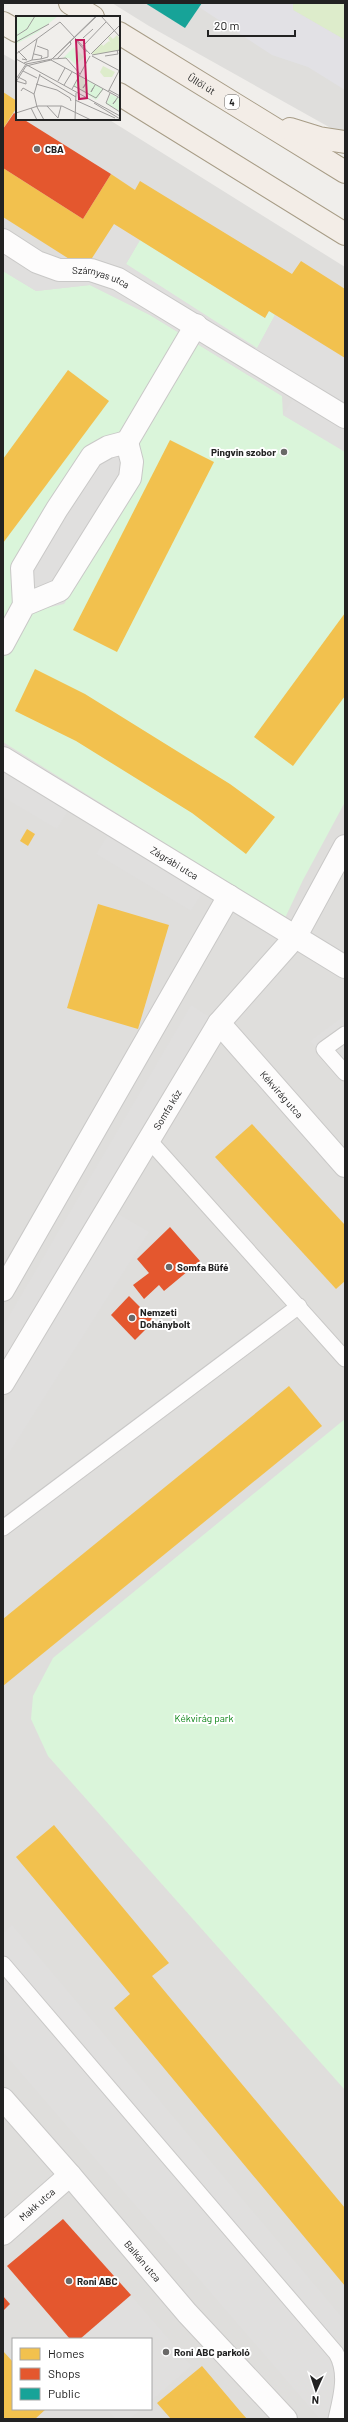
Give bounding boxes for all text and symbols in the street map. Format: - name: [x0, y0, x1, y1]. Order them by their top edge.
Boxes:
- scale bar: [208, 12, 295, 38]
- inset map: [16, 16, 120, 120]
- text: 20 m: [214, 18, 240, 32]
- street label: Üllői út: [186, 71, 218, 97]
- road number: 4: [225, 95, 239, 109]
- place label: CBA: [45, 143, 64, 155]
- marker: CBA: [32, 144, 42, 154]
- street label: Szárnyas utca: [72, 264, 132, 291]
- place label: Pingvin szobor: [211, 446, 276, 458]
- marker: Pingvin szobor: [279, 447, 289, 457]
- street label: Zágrábi utca: [148, 844, 201, 882]
- street label: Kékvirág utca: [258, 1068, 306, 1120]
- street label: Somfa köz: [150, 1087, 184, 1132]
- place label: Somfa Büfé: [177, 1261, 229, 1273]
- marker: Somfa Büfé: [164, 1262, 174, 1272]
- place label: Nemzeti Dohánybolt: [140, 1306, 190, 1330]
- marker: Nemzeti Dohánybolt: [127, 1313, 137, 1323]
- park label: Kékvirág park: [175, 1712, 233, 1724]
- street label: Makk utca: [16, 2185, 57, 2223]
- street label: Balkán utca: [122, 2238, 164, 2284]
- place label: Roni ABC: [77, 2275, 118, 2287]
- marker: Roni ABC: [64, 2276, 74, 2286]
- legend: [12, 2338, 152, 2410]
- text: Homes: [48, 2346, 85, 2360]
- place label: Roni ABC parkoló: [174, 2346, 250, 2358]
- marker: Roni ABC parkoló: [161, 2347, 171, 2357]
- text: Shops: [48, 2366, 81, 2380]
- north arrow: [296, 2370, 336, 2410]
- text: Public: [48, 2386, 80, 2400]
- text: N: [311, 2394, 319, 2407]

